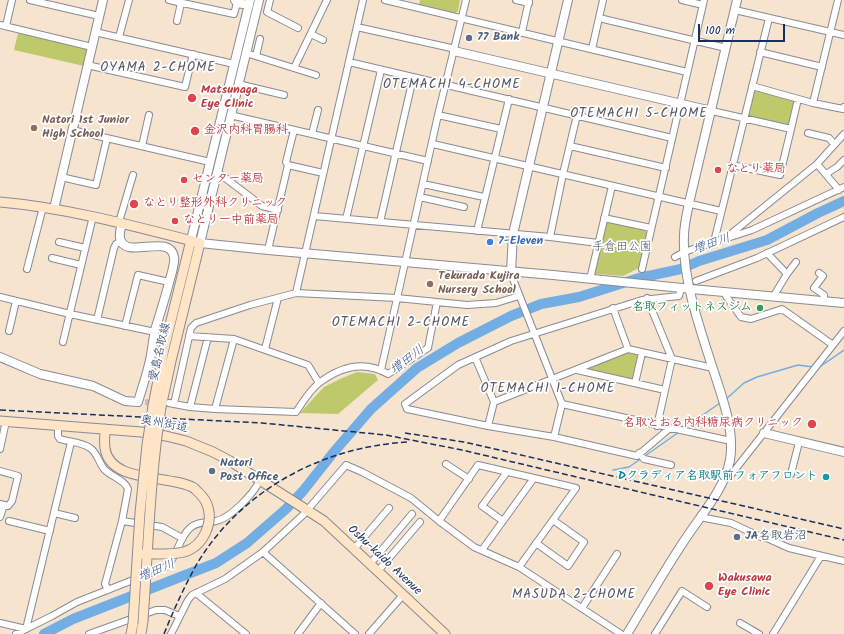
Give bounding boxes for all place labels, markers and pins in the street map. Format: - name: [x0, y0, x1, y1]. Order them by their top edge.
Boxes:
- place label: 77 Bank: [477, 31, 519, 45]
- marker: 77 Bank: [464, 33, 474, 43]
- place label: Matsunaga Eye Clinic: [201, 84, 258, 112]
- marker: Matsunaga Eye Clinic: [186, 92, 198, 104]
- place label: Natori 1st Junior High School: [42, 114, 129, 142]
- marker: Natori 1st Junior High School: [29, 123, 39, 133]
- place label: 金沢内科胃腸科: [204, 124, 288, 138]
- marker: 金沢内科胃腸科: [189, 125, 201, 137]
- place label: なとり薬局: [726, 163, 786, 177]
- marker: なとり薬局: [713, 165, 723, 175]
- place label: センター薬局: [192, 173, 264, 187]
- marker: センター薬局: [179, 175, 189, 185]
- place label: なとり整形外科クリニック: [143, 197, 287, 211]
- marker: なとり整形外科クリニック: [128, 198, 140, 210]
- place label: なとり一中前薬局: [183, 214, 279, 228]
- marker: なとり一中前薬局: [170, 216, 180, 226]
- place label: 7-Eleven: [498, 235, 543, 249]
- marker: 7-Eleven: [485, 237, 495, 247]
- place label: Tekurada Kujira Nursery School: [438, 270, 520, 298]
- marker: Tekurada Kujira Nursery School: [425, 279, 435, 289]
- place label: 名取フィットネスジム: [632, 301, 752, 315]
- marker: 名取フィットネスジム: [755, 303, 765, 313]
- place label: 名取とおる内科糖尿病クリニック: [623, 417, 803, 431]
- marker: 名取とおる内科糖尿病クリニック: [806, 418, 818, 430]
- place label: Natori Post Office: [220, 457, 278, 485]
- marker: Natori Post Office: [207, 466, 217, 476]
- place label: Dクラディア名取駅前フォアフロント: [618, 470, 818, 484]
- marker: Dクラディア名取駅前フォアフロント: [821, 472, 831, 482]
- place label: JA名取岩沼: [745, 530, 806, 544]
- marker: JA名取岩沼: [732, 532, 742, 542]
- place label: Wakusawa Eye Clinic: [718, 572, 772, 600]
- marker: Wakusawa Eye Clinic: [703, 580, 715, 592]

